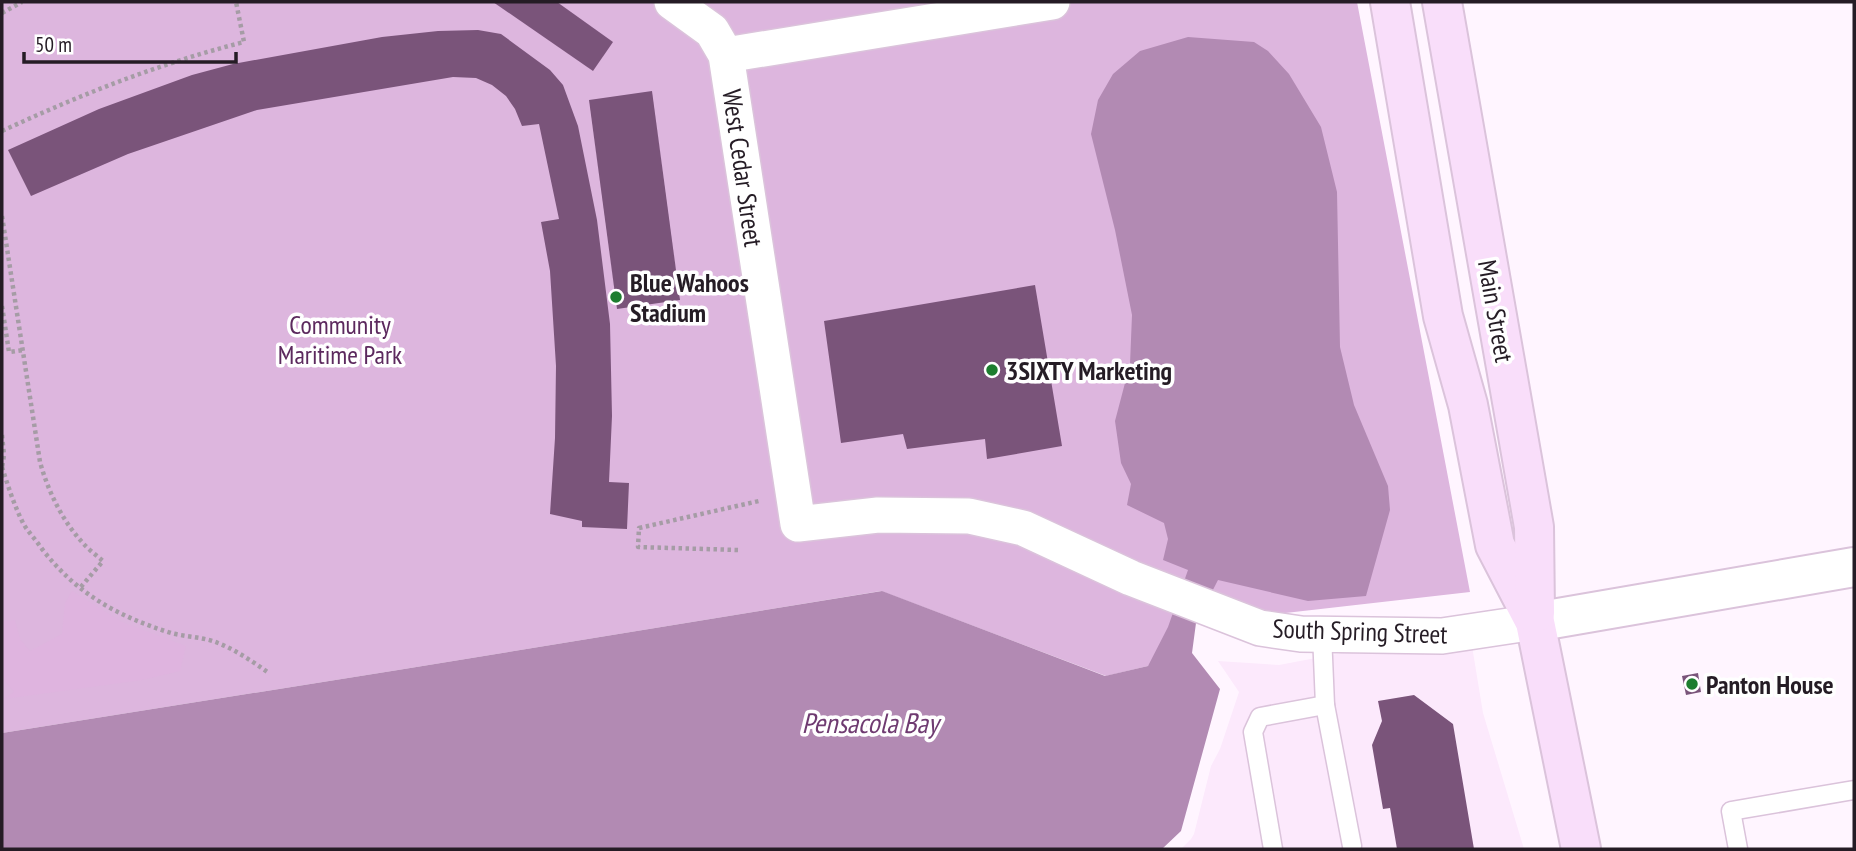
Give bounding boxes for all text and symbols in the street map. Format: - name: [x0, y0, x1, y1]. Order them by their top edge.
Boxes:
- scale bar: [24, 21, 236, 65]
- text: 50 m: [35, 31, 72, 58]
- street label: West Cedar Street: [716, 87, 770, 249]
- street label: Main Street: [1471, 257, 1521, 365]
- place label: Blue Wahoos Stadium: [630, 266, 749, 329]
- marker: Blue Wahoos Stadium: [608, 289, 624, 305]
- park label: Community Maritime Park: [278, 308, 402, 371]
- place label: 3SIXTY Marketing: [1006, 354, 1172, 387]
- marker: 3SIXTY Marketing: [984, 362, 1000, 378]
- street label: South Spring Street: [1272, 611, 1448, 651]
- place label: Panton House: [1706, 668, 1834, 701]
- marker: Panton House: [1684, 676, 1700, 692]
- water label: Pensacola Bay: [802, 704, 942, 741]

